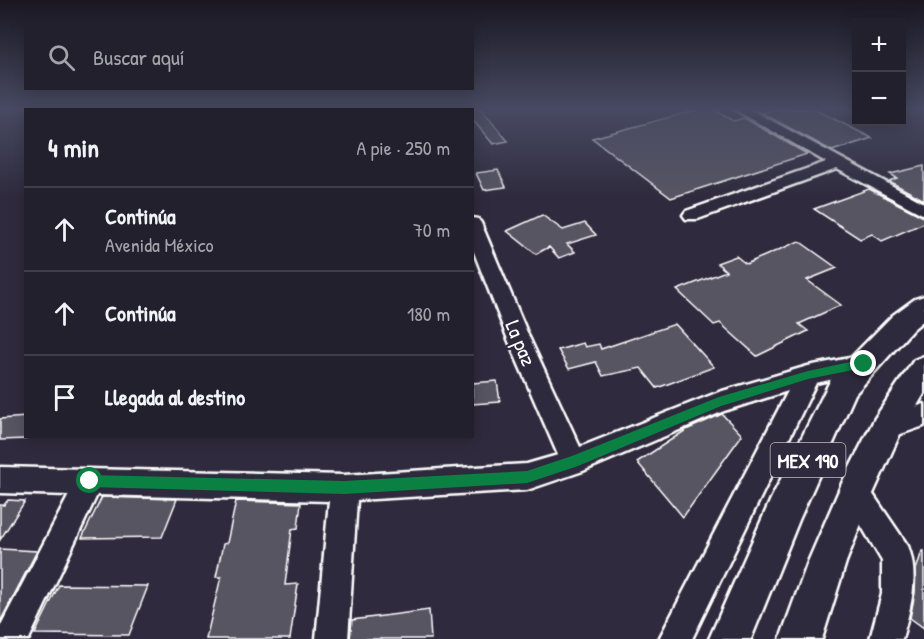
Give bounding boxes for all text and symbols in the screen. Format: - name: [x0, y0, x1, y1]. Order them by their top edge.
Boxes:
- map controls: [852, 18, 906, 126]
- button: +: [852, 18, 906, 72]
- search box: [24, 24, 474, 90]
- icon: search: [45, 41, 78, 74]
- text: Buscar aquí: [93, 42, 185, 72]
- button: −: [852, 72, 906, 126]
- text: 4 min: [48, 130, 99, 165]
- text: A pie · 250 m: [356, 134, 450, 161]
- text: Continúa: [105, 201, 176, 231]
- icon: ahead: [48, 213, 81, 246]
- text: 70 m: [413, 216, 450, 243]
- text: Avenida México: [105, 231, 214, 258]
- icon: ahead: [48, 297, 81, 330]
- text: Continúa: [105, 298, 176, 328]
- text: 180 m: [407, 300, 450, 327]
- street label: La paz: [498, 316, 544, 370]
- route end: [850, 350, 876, 376]
- icon: arrive: [48, 381, 81, 414]
- text: Llegada al destino: [105, 382, 245, 412]
- road number: MEX 190: [770, 443, 846, 477]
- route start: [76, 467, 102, 493]

